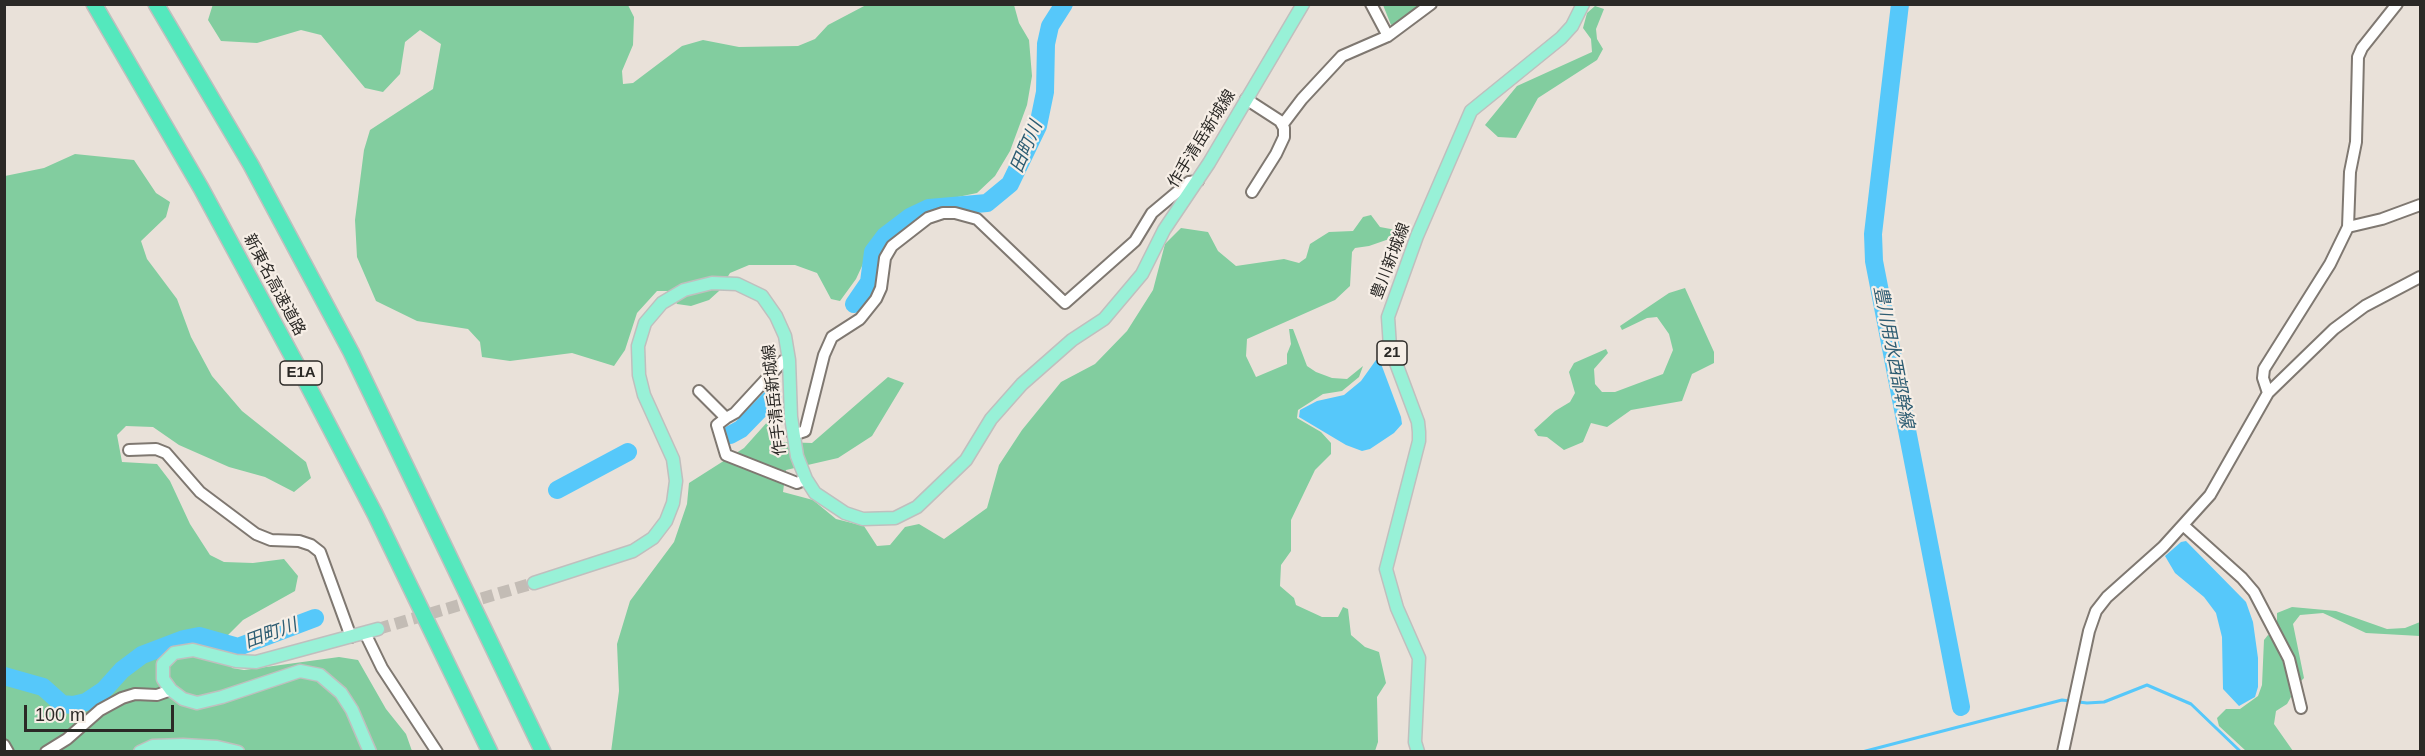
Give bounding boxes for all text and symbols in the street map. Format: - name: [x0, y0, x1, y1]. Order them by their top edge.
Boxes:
- street label: 作手清岳新城線: [1164, 86, 1240, 192]
- water label: 田町川: [1007, 118, 1047, 176]
- street label: 豊川新城線: [1368, 220, 1414, 302]
- street label: 新東名高速道路: [239, 231, 309, 339]
- water label: 豊川用水西部幹線: [1869, 284, 1917, 430]
- road number: 21: [1377, 341, 1407, 365]
- street label: 作手清岳新城線: [760, 343, 790, 457]
- road number: E1A: [280, 361, 322, 385]
- water label: 田町川: [242, 615, 300, 653]
- scale bar: [27, 693, 177, 731]
- text: 100 m: [35, 705, 85, 725]

